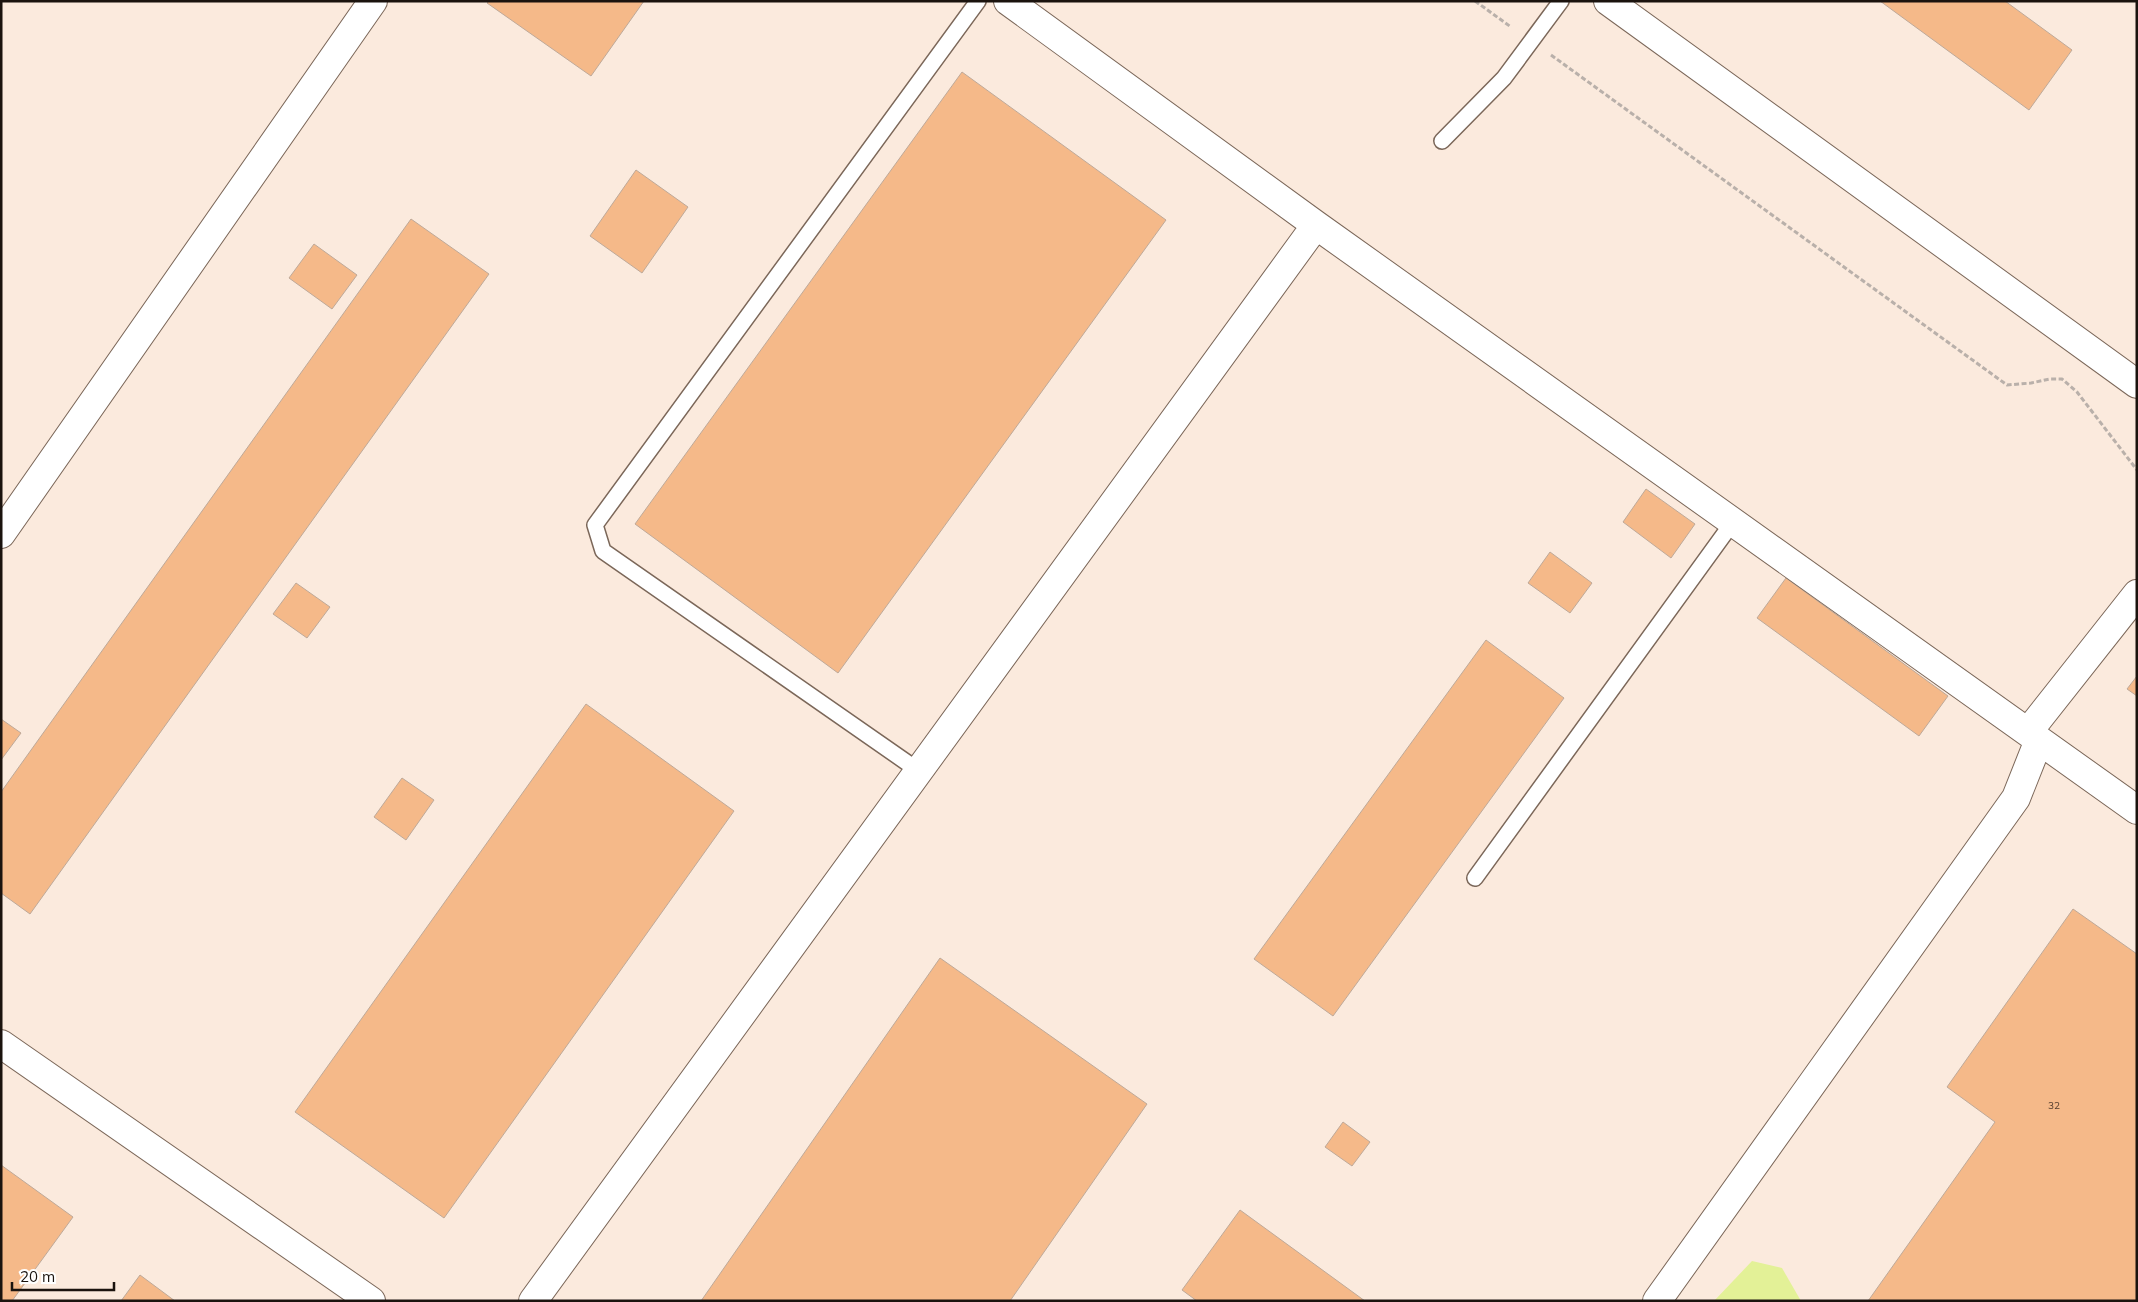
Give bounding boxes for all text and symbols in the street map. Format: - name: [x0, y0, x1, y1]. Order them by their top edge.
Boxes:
- house number: 32: [2048, 1099, 2060, 1112]
- scale bar: [12, 1260, 115, 1292]
- text: 20 m: [20, 1267, 55, 1286]

